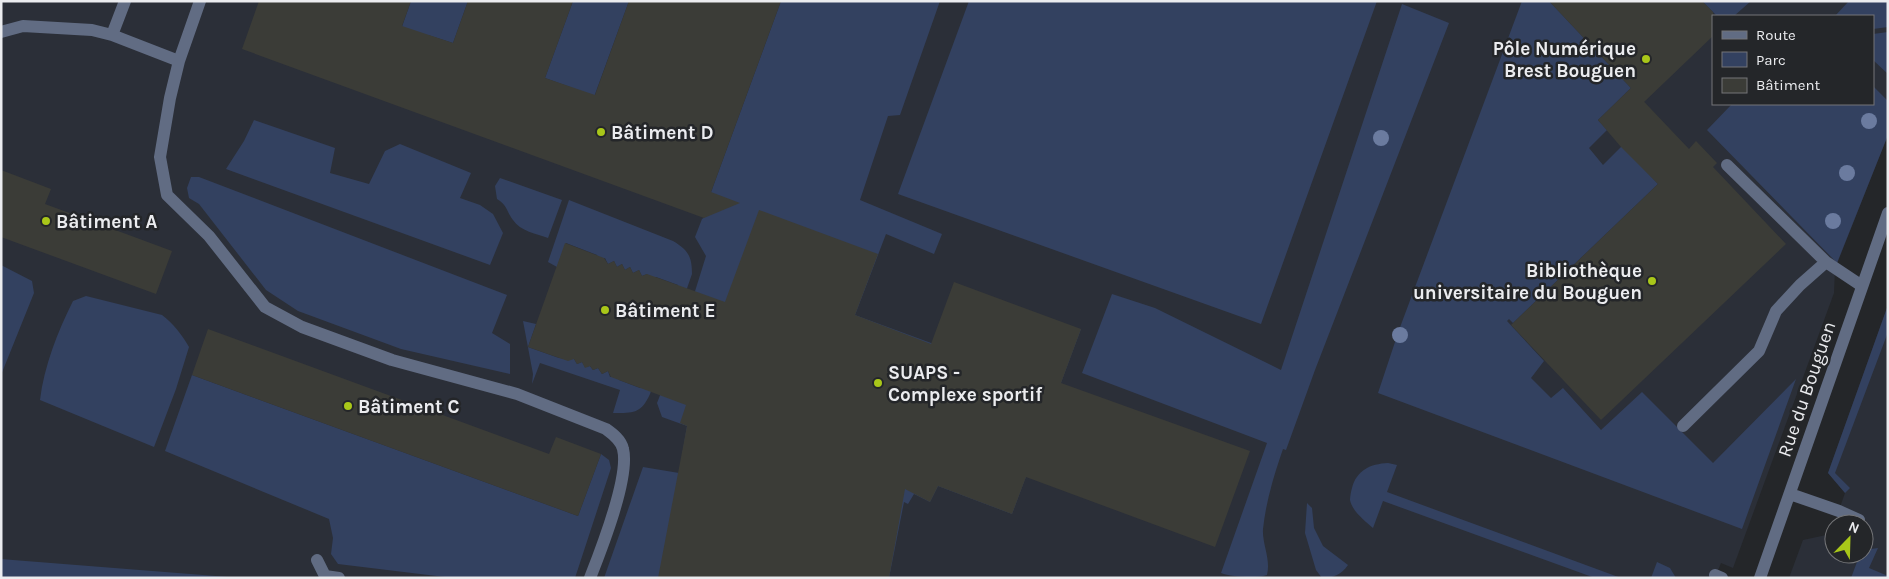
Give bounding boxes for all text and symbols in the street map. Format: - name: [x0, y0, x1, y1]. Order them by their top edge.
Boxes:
- legend: [1712, 15, 1874, 105]
- text: Route: [1756, 26, 1796, 44]
- place label: Pôle Numérique Brest Bouguen: [1493, 38, 1636, 82]
- text: Parc: [1756, 51, 1786, 69]
- marker: Pôle Numérique Brest Bouguen: [1640, 53, 1652, 65]
- text: Bâtiment: [1756, 76, 1820, 94]
- place label: Bâtiment D: [611, 122, 713, 144]
- marker: Bâtiment D: [595, 126, 607, 138]
- place label: Bâtiment A: [56, 211, 157, 233]
- marker: Bâtiment A: [40, 215, 52, 227]
- place label: Bibliothèque universitaire du Bouguen: [1413, 260, 1642, 304]
- marker: Bibliothèque universitaire du Bouguen: [1646, 275, 1658, 287]
- place label: Bâtiment E: [615, 300, 716, 322]
- marker: Bâtiment E: [599, 304, 611, 316]
- street label: Rue du Bouguen: [1773, 319, 1840, 460]
- place label: SUAPS - Complexe sportif: [888, 362, 1043, 406]
- marker: SUAPS - Complexe sportif: [872, 377, 884, 389]
- place label: Bâtiment C: [358, 396, 459, 418]
- marker: Bâtiment C: [342, 400, 354, 412]
- north arrow: [1824, 514, 1874, 564]
- text: N: [1846, 518, 1862, 537]

